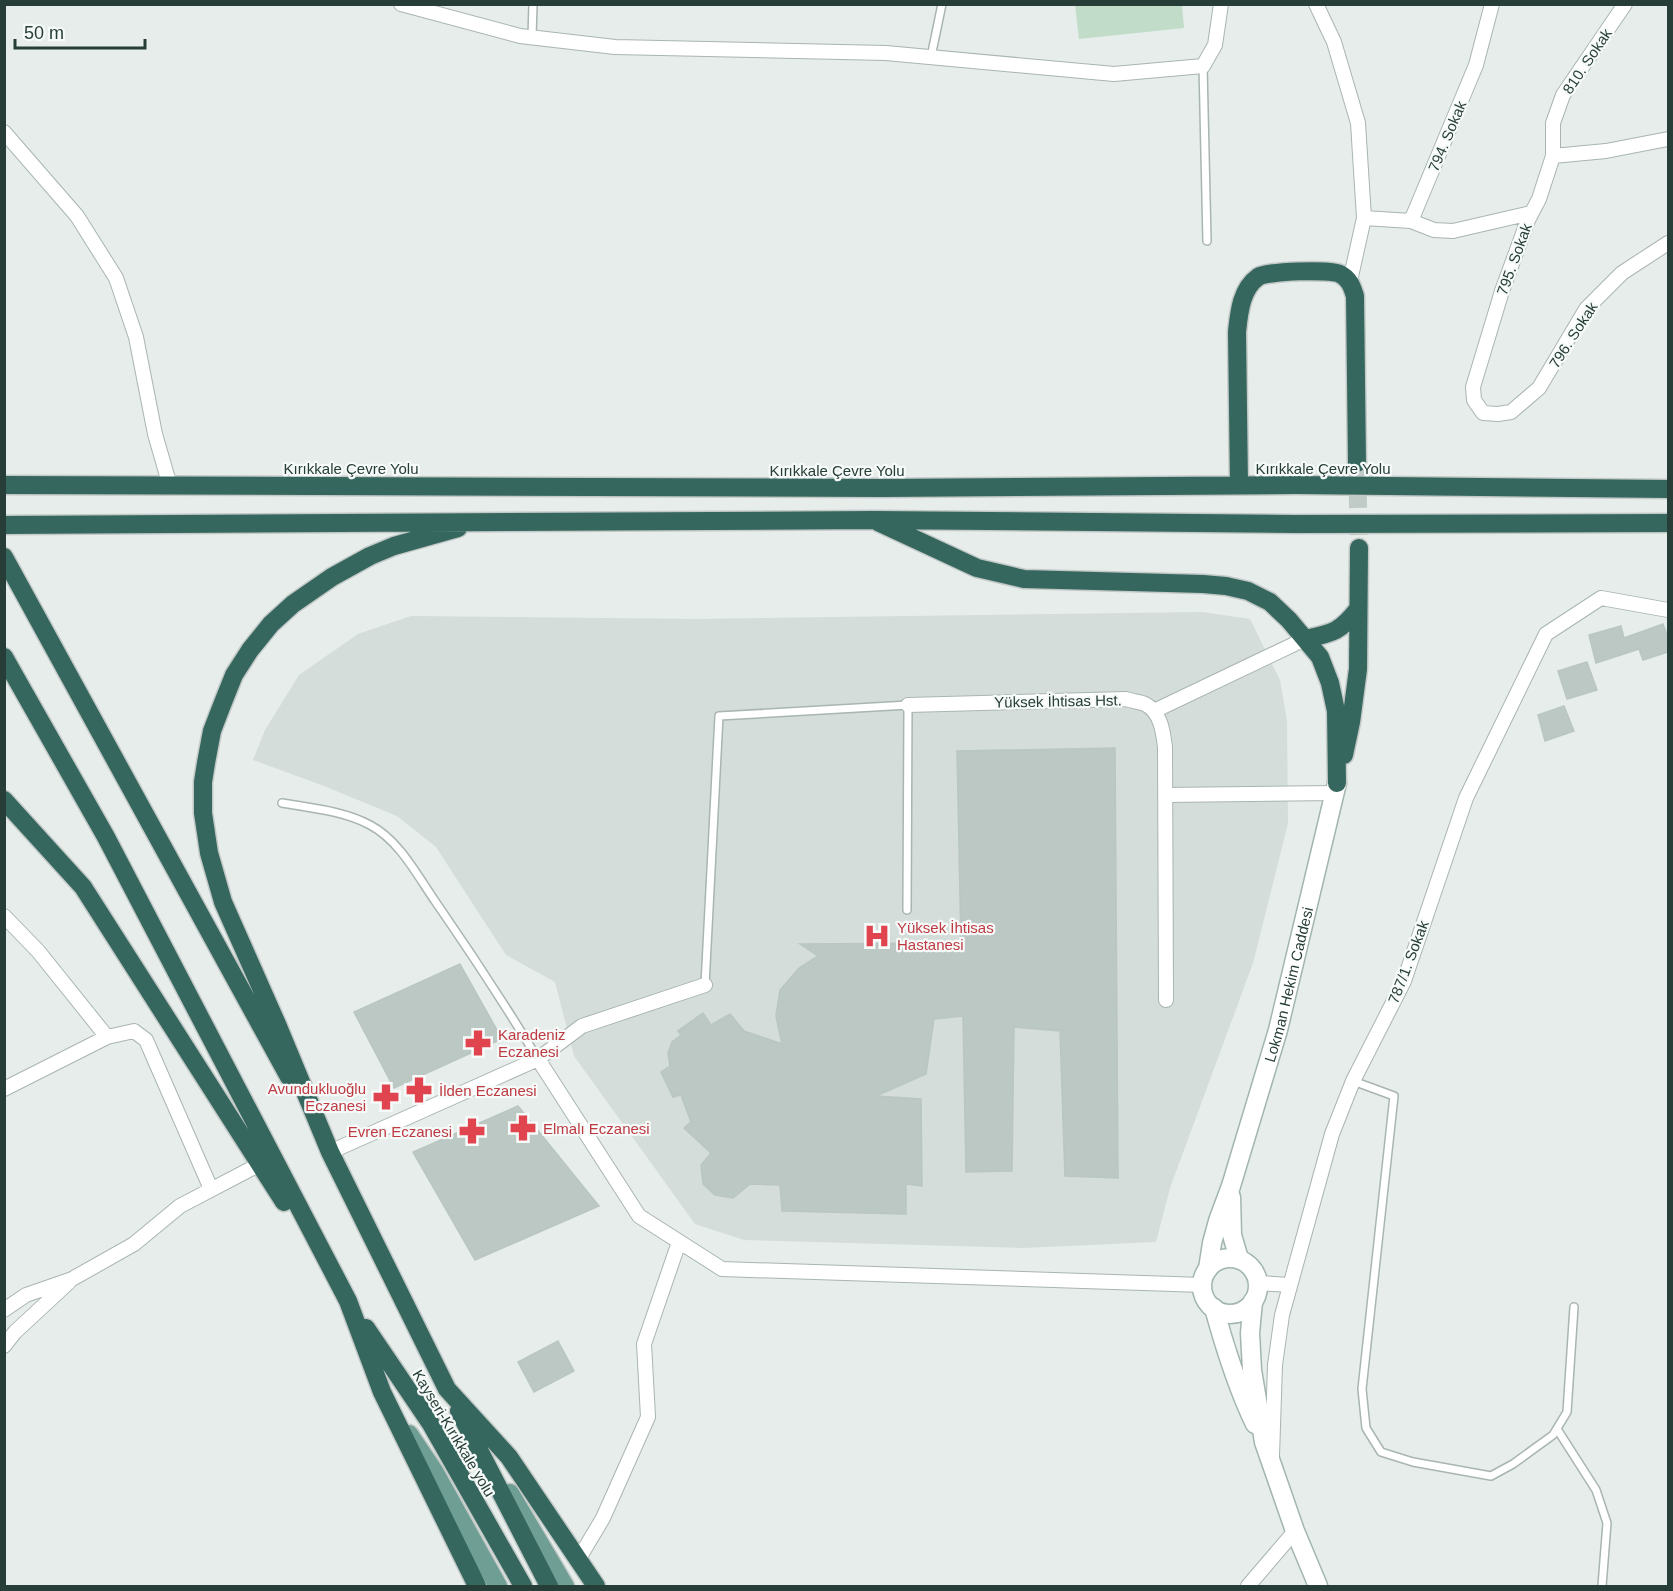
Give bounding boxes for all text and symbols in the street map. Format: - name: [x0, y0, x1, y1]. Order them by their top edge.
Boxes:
- scale bar: [15, 12, 146, 50]
- text: 50 m: [24, 23, 64, 43]
- street label: 810. Sokak: [1559, 25, 1615, 97]
- street label: 794. Sokak: [1425, 98, 1470, 174]
- street label: 795. Sokak: [1493, 220, 1535, 297]
- street label: 796. Sokak: [1545, 298, 1601, 371]
- street label: Kırıkkale Çevre Yolu: [283, 460, 419, 477]
- street label: Kırıkkale Çevre Yolu: [1255, 460, 1391, 477]
- street label: Kırıkkale Çevre Yolu: [769, 462, 905, 479]
- street label: Yüksek İhtisas Hst.: [994, 691, 1122, 711]
- street label: Lokman Hekim Caddesi: [1260, 905, 1316, 1064]
- street label: 787/1. Sokak: [1384, 918, 1432, 1006]
- place label: Yüksek İhtisas Hastanesi: [897, 919, 994, 953]
- hospital icon: Yüksek İhtisas Hastanesi: [862, 921, 892, 951]
- place label: Karadeniz Eczanesi: [498, 1026, 566, 1060]
- pharmacy icon: Karadeniz Eczanesi: [463, 1028, 493, 1058]
- pharmacy icon: İlden Eczanesi: [404, 1075, 434, 1105]
- place label: Avundukluoğlu Eczanesi: [268, 1080, 366, 1114]
- pharmacy icon: Avundukluoğlu Eczanesi: [371, 1082, 401, 1112]
- place label: İlden Eczanesi: [439, 1082, 537, 1099]
- pharmacy icon: Elmalı Eczanesi: [508, 1113, 538, 1143]
- pharmacy icon: Evren Eczanesi: [457, 1116, 487, 1146]
- place label: Elmalı Eczanesi: [543, 1120, 650, 1137]
- place label: Evren Eczanesi: [348, 1123, 452, 1140]
- street label: Kayseri-Kırıkkale yolu: [409, 1366, 499, 1500]

